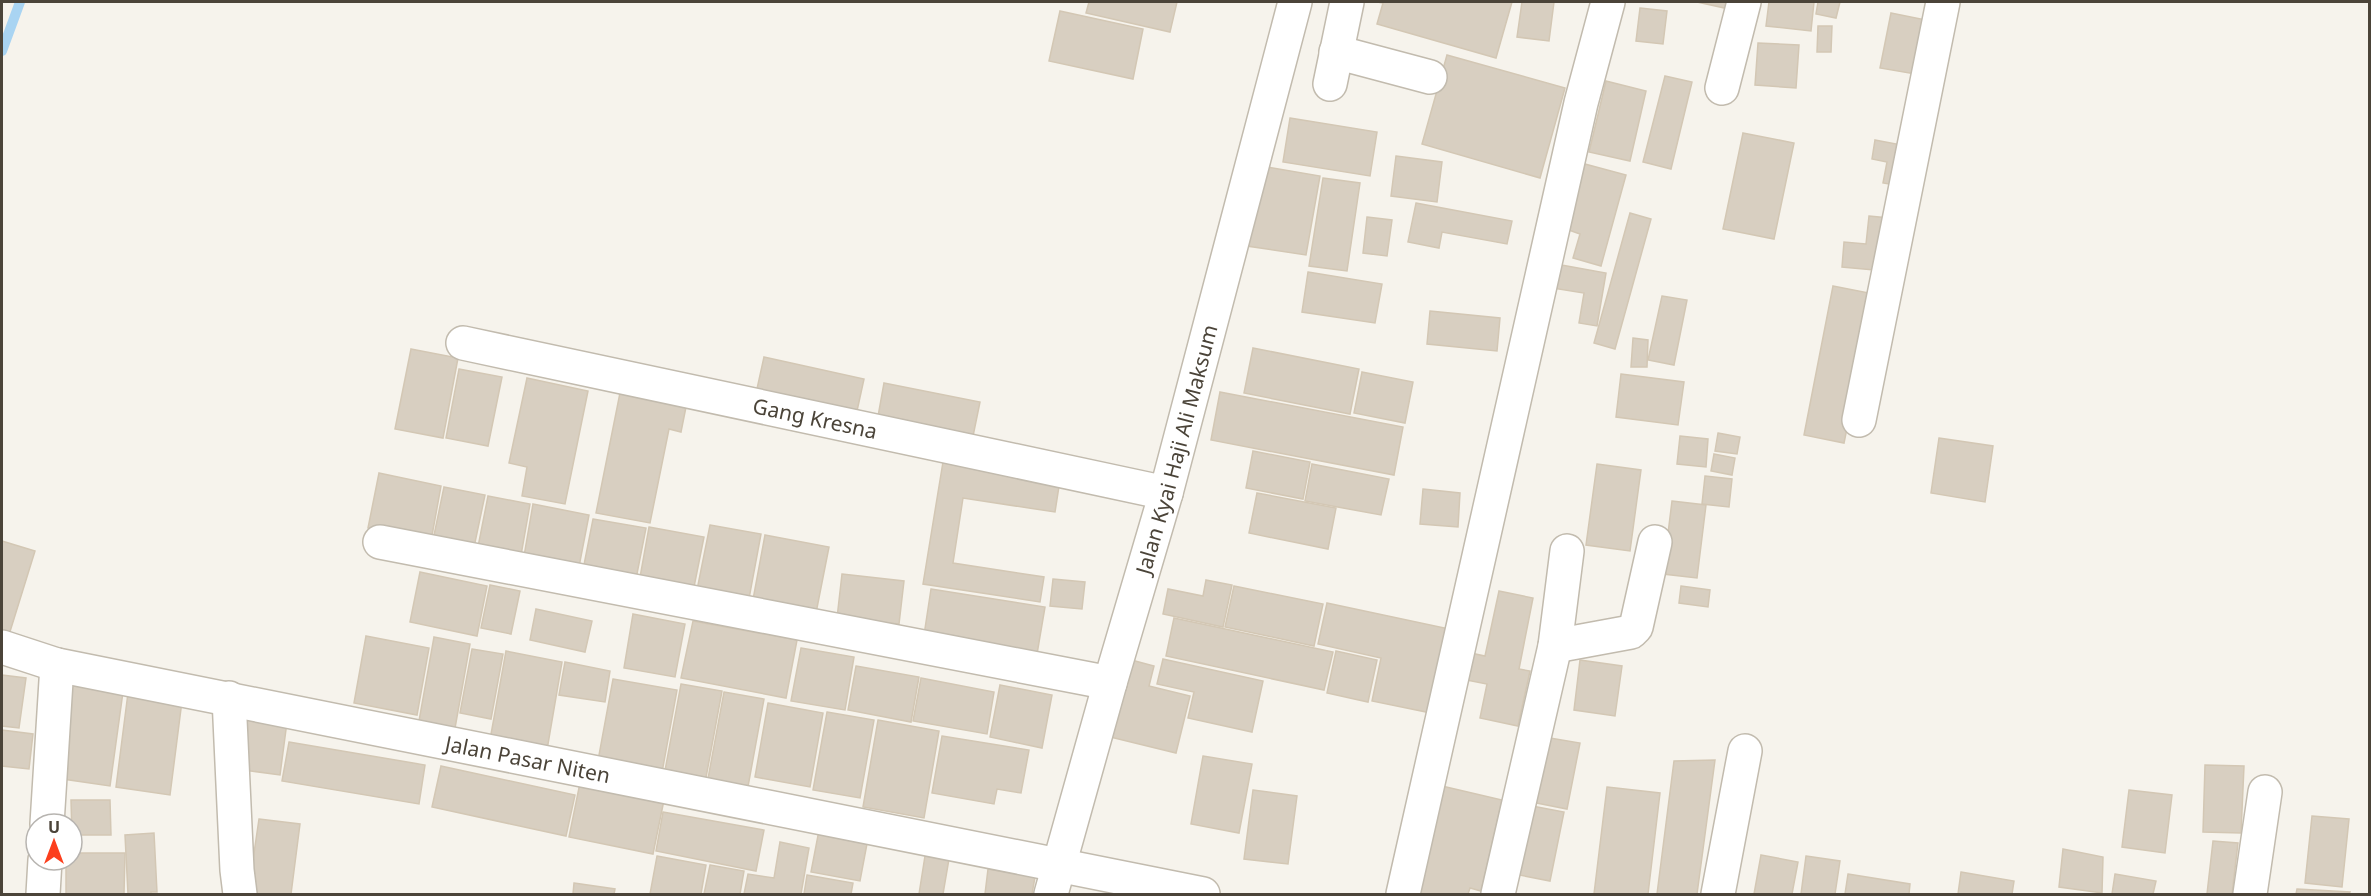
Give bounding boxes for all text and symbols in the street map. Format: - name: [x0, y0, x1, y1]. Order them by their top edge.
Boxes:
- street label: Jalan Kyai Haji Ali Maksum: [1128, 321, 1224, 579]
- street label: Gang Kresna: [750, 391, 880, 445]
- street label: Jalan Pasar Niten: [441, 729, 613, 789]
- north arrow: [24, 812, 84, 872]
- text: U: [48, 816, 60, 838]

